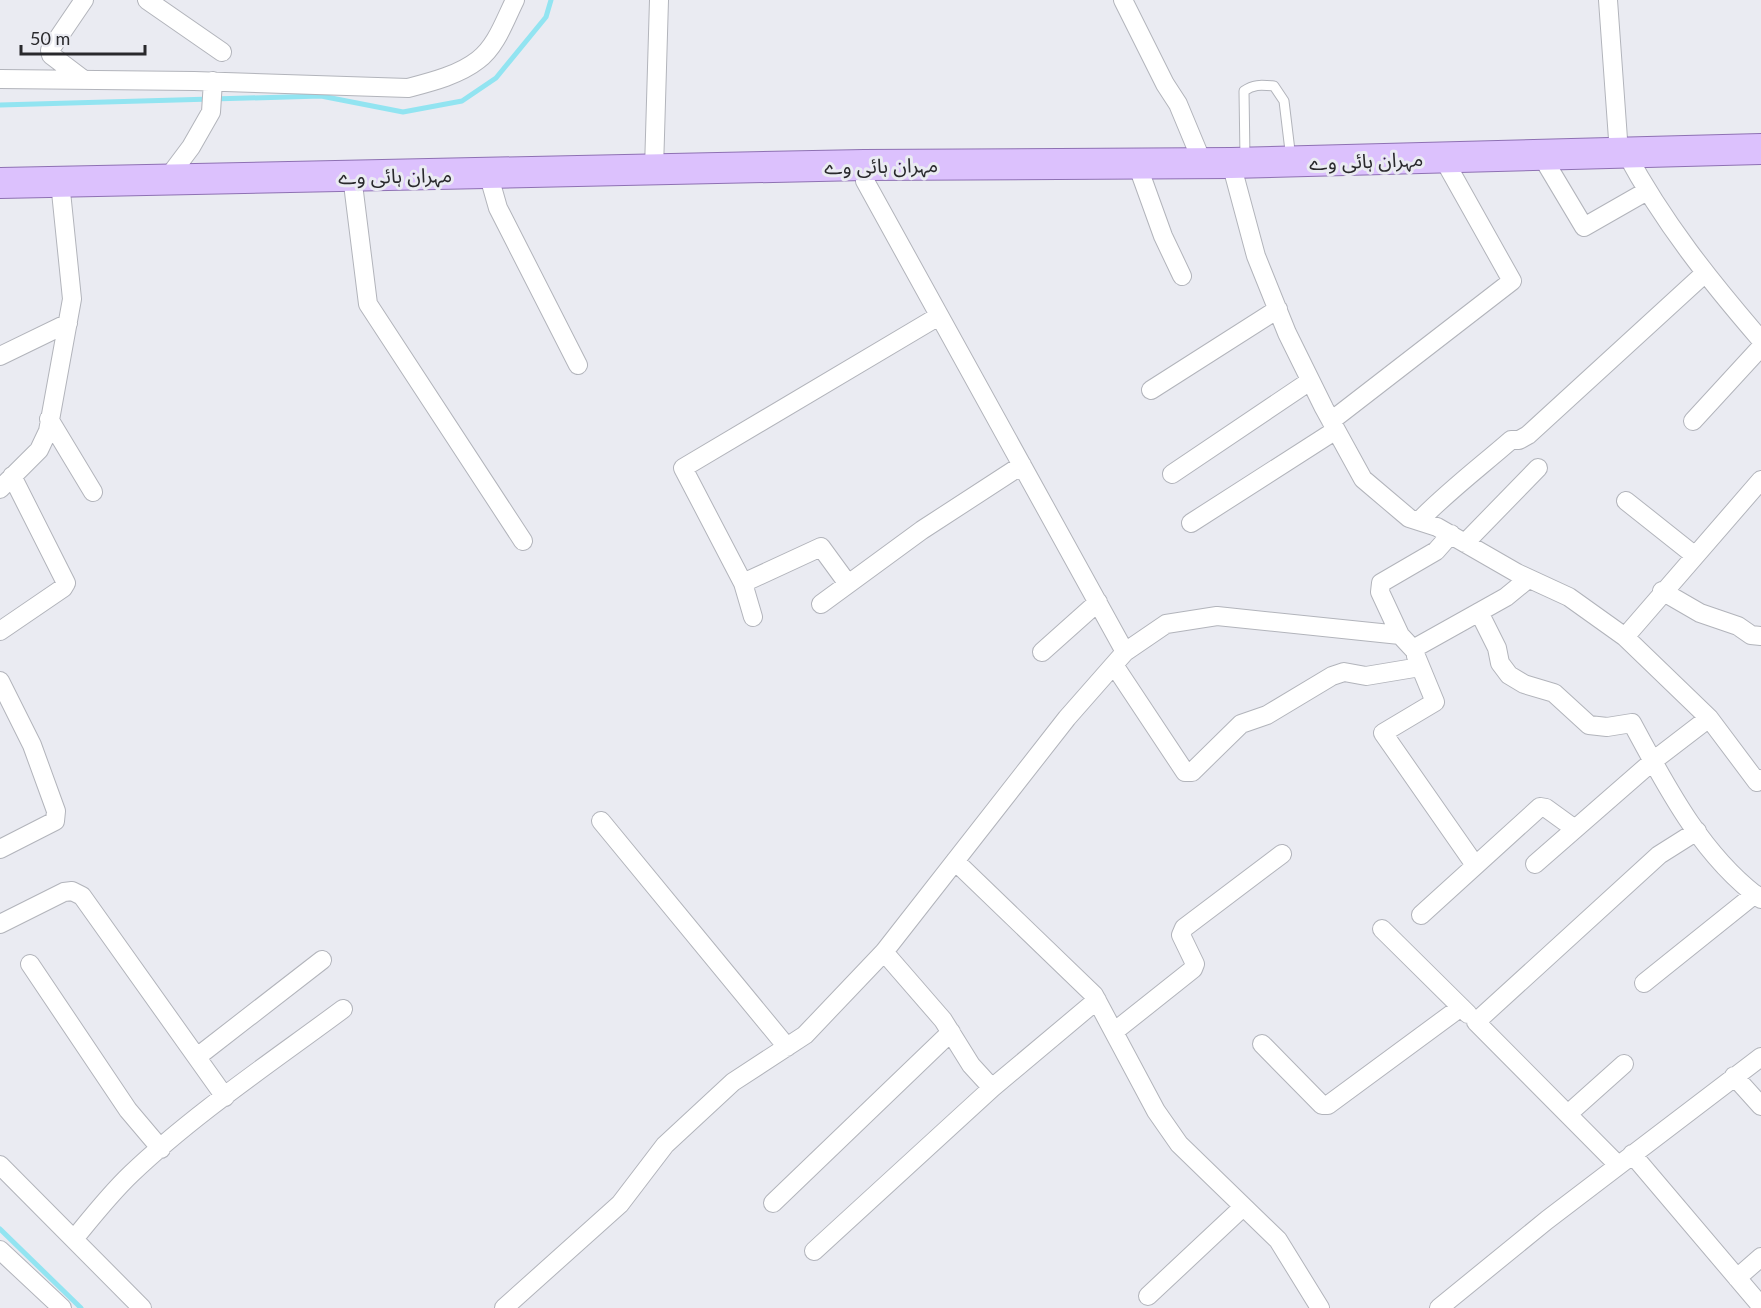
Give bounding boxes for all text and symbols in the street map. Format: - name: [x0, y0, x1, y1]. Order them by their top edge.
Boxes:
- scale bar: [21, 18, 146, 56]
- text: 50 m: [30, 27, 70, 49]
- street label: مہران ہائی وے: [1308, 146, 1424, 176]
- street label: مہران ہائی وے: [824, 152, 938, 180]
- street label: مہران ہائی وے: [338, 162, 452, 190]

